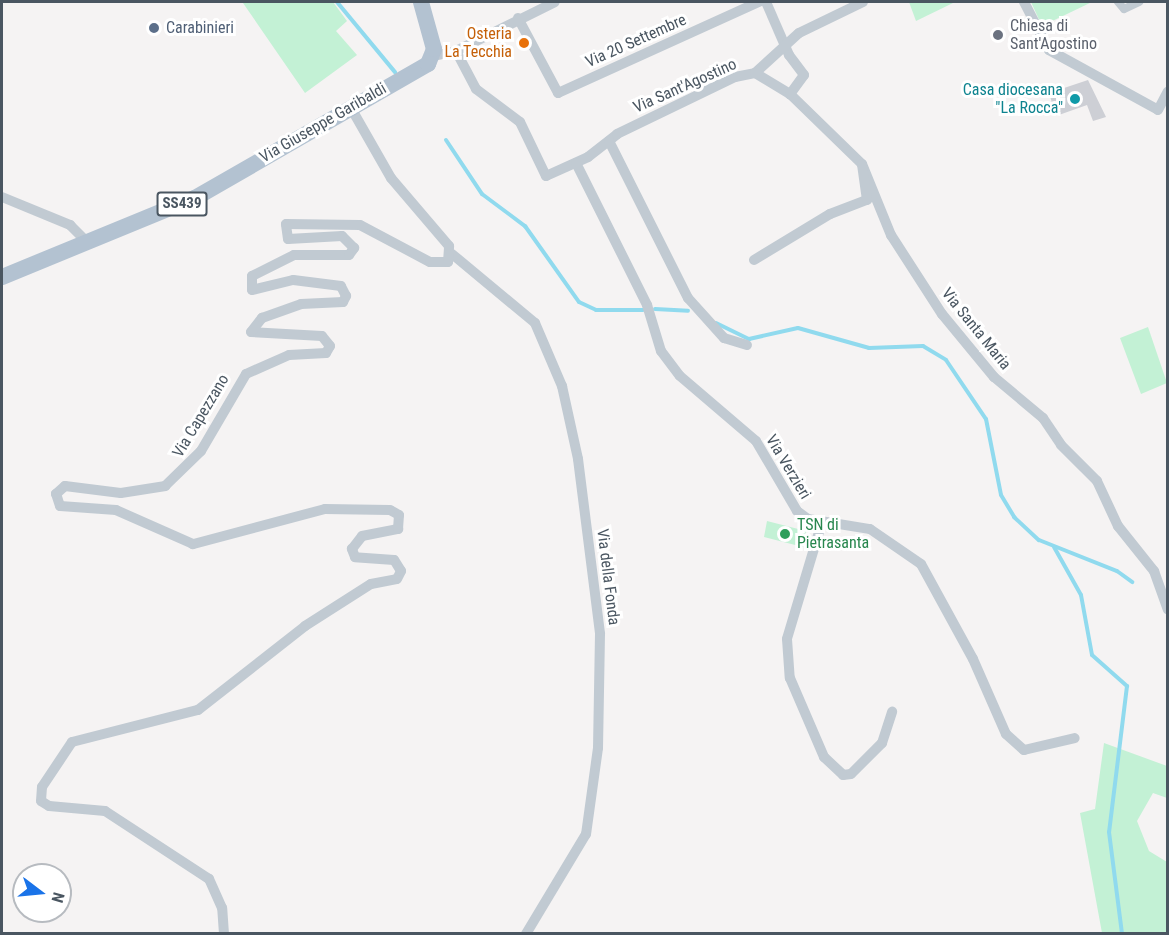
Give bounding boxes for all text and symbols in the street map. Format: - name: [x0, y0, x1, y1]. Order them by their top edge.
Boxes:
- street label: Via 20 Settembre: [583, 10, 689, 72]
- place label: Chiesa di Sant'Agostino: [1010, 16, 1097, 54]
- place label: Carabinieri: [166, 18, 234, 38]
- marker: Carabinieri: [147, 21, 161, 35]
- place label: Osteria La Tecchia: [444, 24, 512, 62]
- marker: Chiesa di Sant'Agostino: [991, 28, 1005, 42]
- marker: Osteria La Tecchia: [517, 36, 531, 50]
- street label: Via Sant'Agostino: [630, 55, 740, 117]
- street label: Via Giuseppe Garibaldi: [256, 79, 390, 167]
- place label: Casa diocesana "La Rocca": [963, 80, 1063, 118]
- marker: Casa diocesana "La Rocca": [1068, 92, 1082, 106]
- road number: SS439: [156, 192, 207, 216]
- street label: Via Santa Maria: [937, 284, 1015, 374]
- street label: Via Capezzano: [169, 371, 233, 461]
- street label: Via Verzieri: [761, 431, 815, 503]
- place label: TSN di Pietrasanta: [797, 515, 869, 553]
- marker: TSN di Pietrasanta: [778, 527, 792, 541]
- street label: Via della Fonda: [593, 528, 623, 626]
- north arrow: [12, 863, 72, 923]
- text: N: [47, 890, 68, 905]

